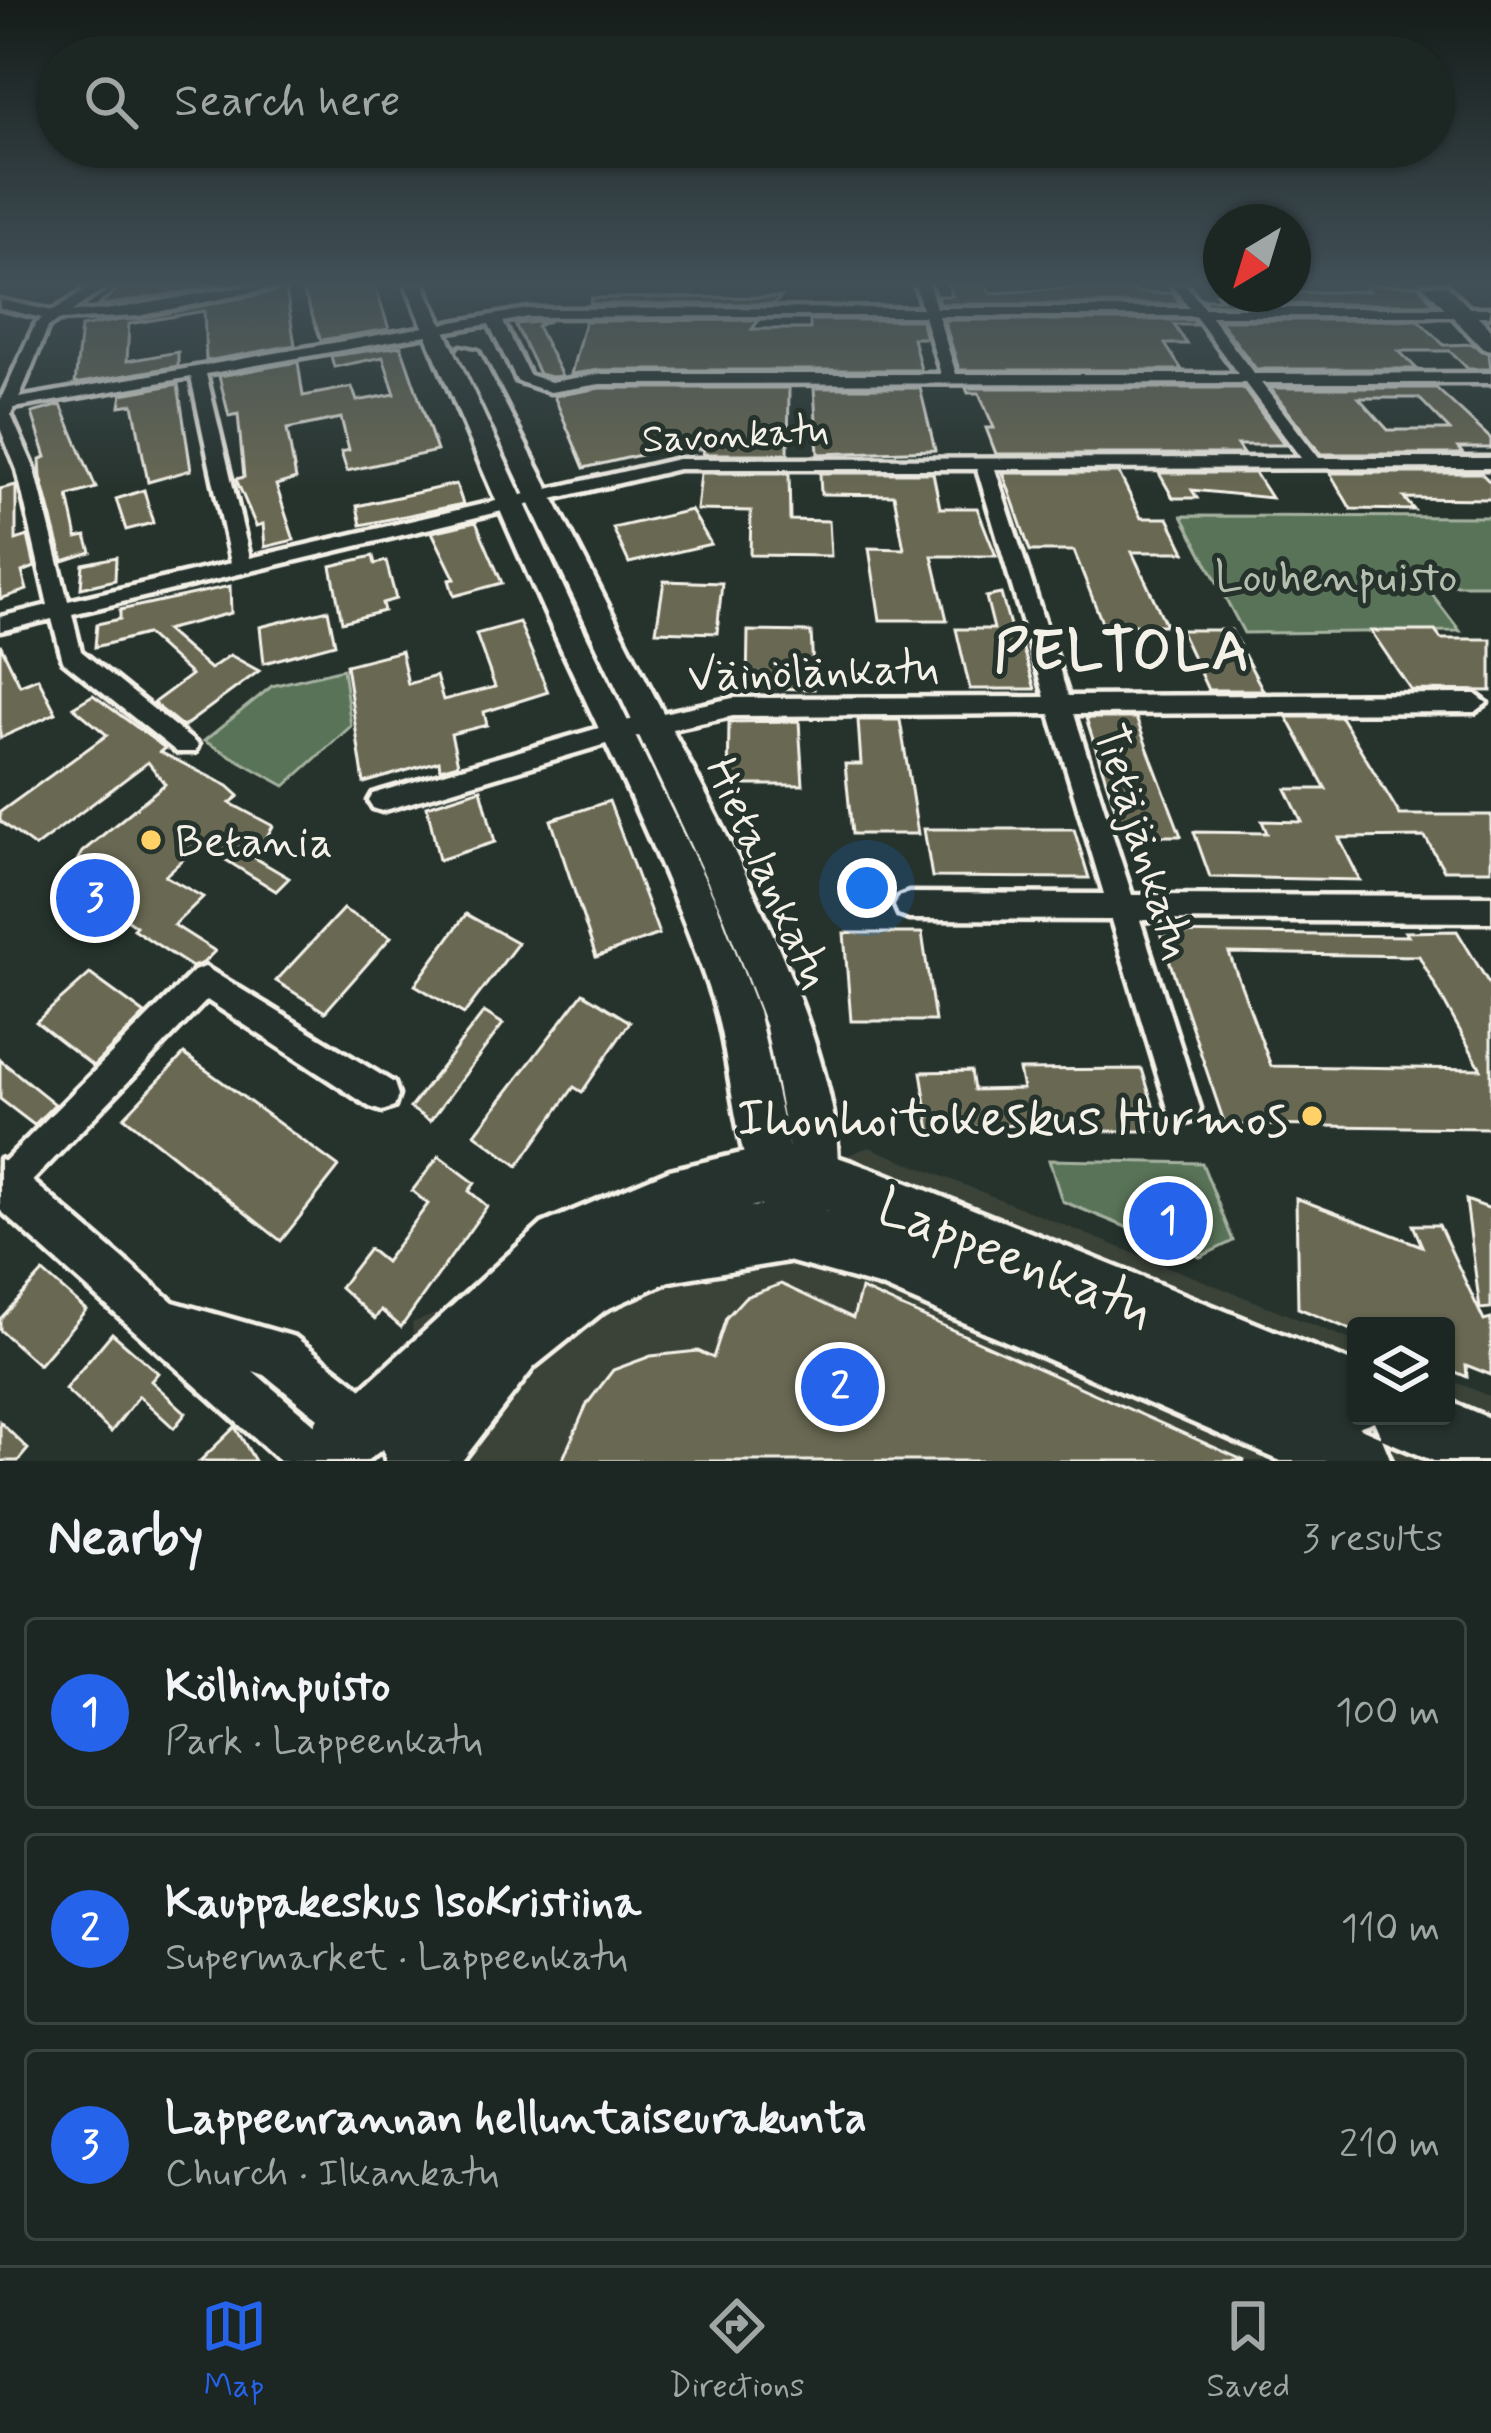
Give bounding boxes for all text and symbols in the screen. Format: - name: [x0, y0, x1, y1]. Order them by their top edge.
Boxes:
- search box: [36, 36, 1455, 168]
- icon: search: [78, 69, 144, 135]
- text: Search here: [174, 73, 401, 132]
- north arrow: [1203, 204, 1311, 312]
- street label: Savonkatu: [641, 406, 830, 467]
- park label: Louhenpuisto: [1215, 549, 1457, 608]
- district label: PELTOLA: [994, 616, 1252, 691]
- street label: Väinölänkatu: [686, 640, 940, 707]
- street label: Tietäjänkatu: [1078, 718, 1205, 967]
- street label: Hietalankatu: [690, 749, 844, 998]
- place label: Betania: [175, 814, 333, 873]
- marker: Betania: [138, 827, 164, 853]
- pin: 3: [56, 853, 134, 943]
- your location: [837, 858, 897, 918]
- place label: Ihonhoitokeskus Hurmos: [736, 1085, 1288, 1156]
- marker: Ihonhoitokeskus Hurmos: [1299, 1103, 1325, 1129]
- street label: Lappeenkatu: [866, 1173, 1163, 1348]
- pin: 1: [1129, 1176, 1207, 1266]
- map controls: [1347, 1317, 1455, 1425]
- button: layers: [1347, 1317, 1455, 1425]
- pin: 2: [801, 1342, 879, 1432]
- text: Nearby: [48, 1506, 203, 1572]
- text: 3 results: [1302, 1514, 1443, 1565]
- text: Kölhinpuisto: [165, 1658, 391, 1717]
- text: 1: [81, 1688, 99, 1739]
- text: 100 m: [1335, 1688, 1440, 1739]
- text: Park · Lappeenkatu: [165, 1717, 483, 1768]
- text: Kauppakeskus IsoKristiina: [165, 1874, 641, 1933]
- text: 2: [80, 1904, 100, 1955]
- text: 110 m: [1341, 1904, 1440, 1955]
- text: Supermarket · Lappeenkatu: [165, 1933, 628, 1984]
- text: Lappeenrannan helluntaiseurakunta: [165, 2090, 867, 2149]
- text: 3: [81, 2120, 99, 2171]
- text: 210 m: [1339, 2120, 1440, 2171]
- text: Church · Ilkankatu: [165, 2149, 499, 2200]
- tab: Map: [201, 2293, 267, 2409]
- tab: Directions: [669, 2293, 805, 2409]
- tab: Saved: [1207, 2293, 1290, 2409]

